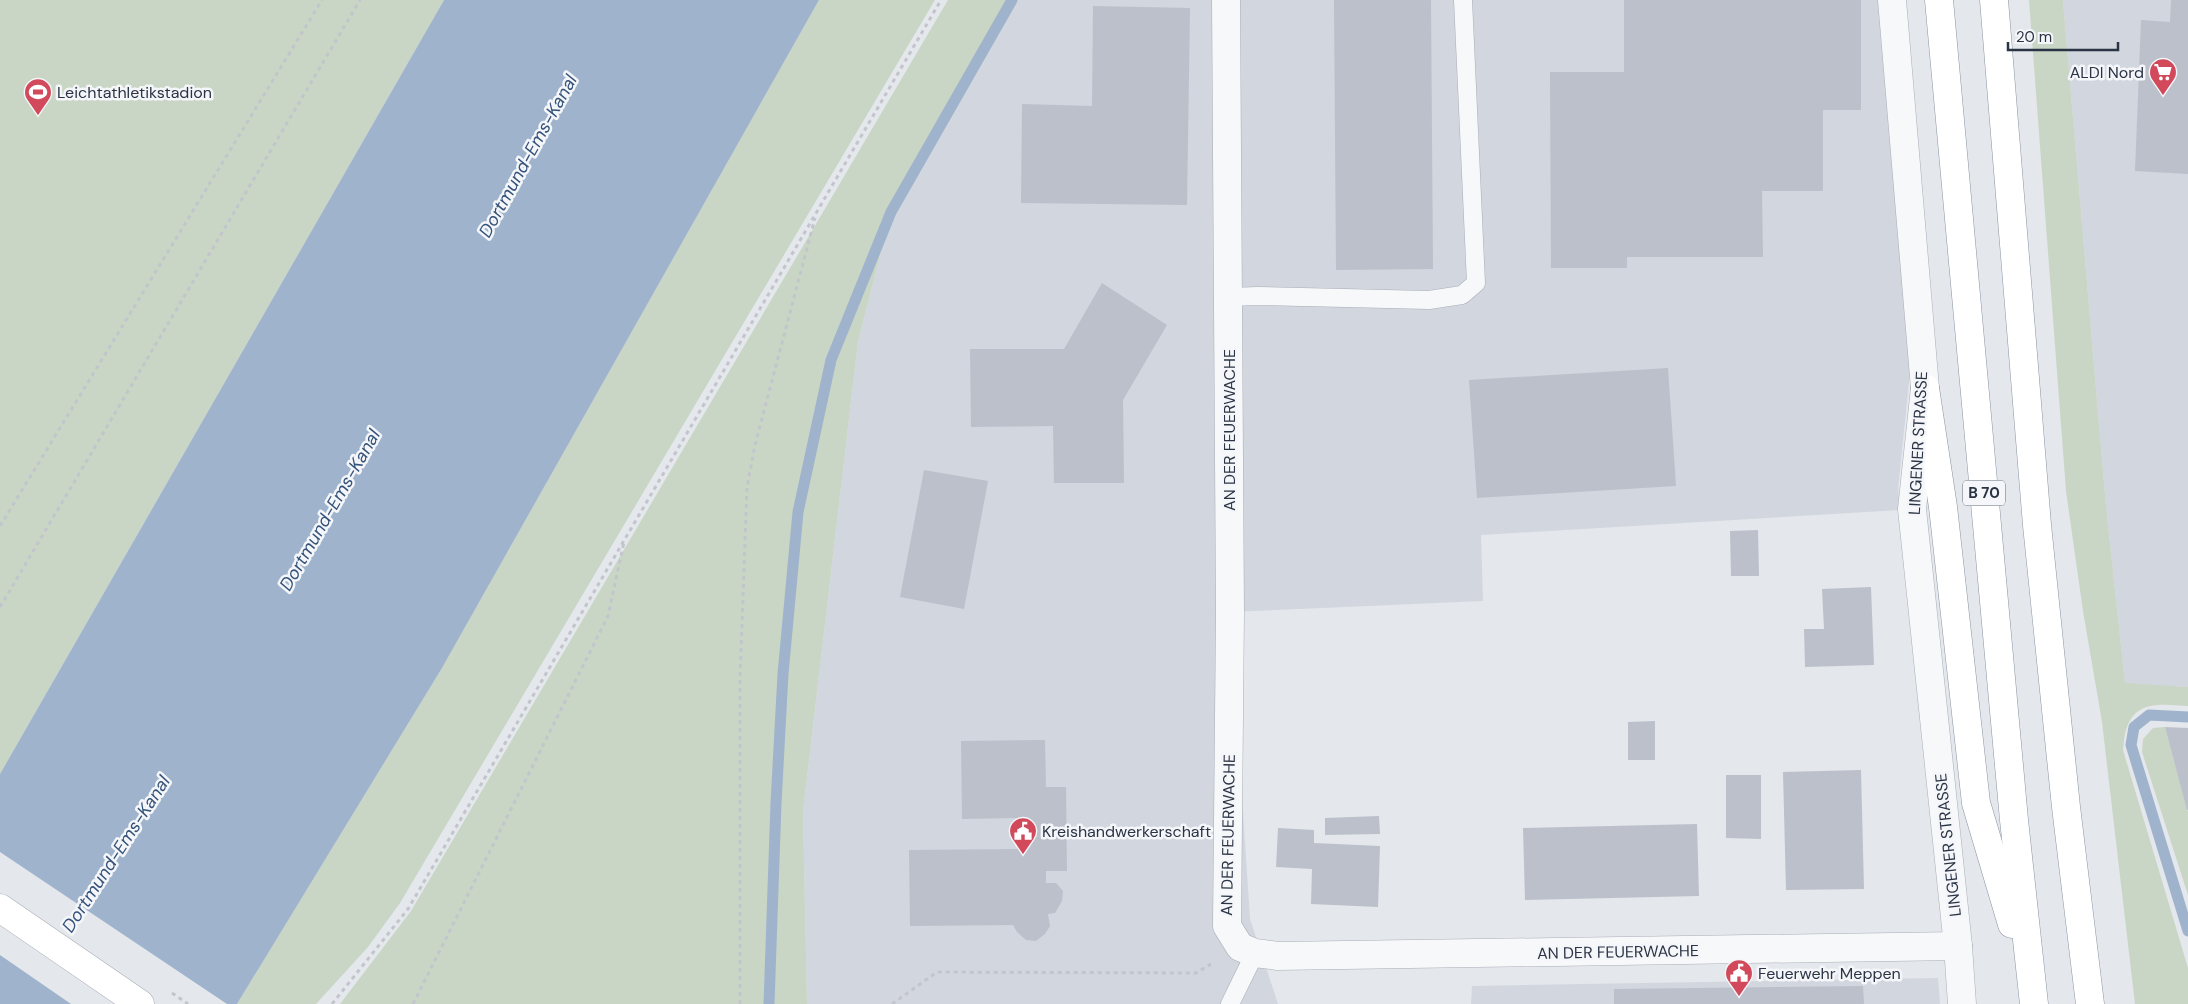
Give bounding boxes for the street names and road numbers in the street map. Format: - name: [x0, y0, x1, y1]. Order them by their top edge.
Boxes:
- street label: AN DER FEUERWACHE: [1219, 349, 1240, 511]
- street label: LINGENER STRASSE: [1904, 371, 1932, 515]
- road number: B 70: [1963, 480, 2005, 506]
- street label: AN DER FEUERWACHE: [1216, 754, 1240, 916]
- street label: LINGENER STRASSE: [1930, 772, 1966, 918]
- street label: AN DER FEUERWACHE: [1537, 940, 1699, 964]

